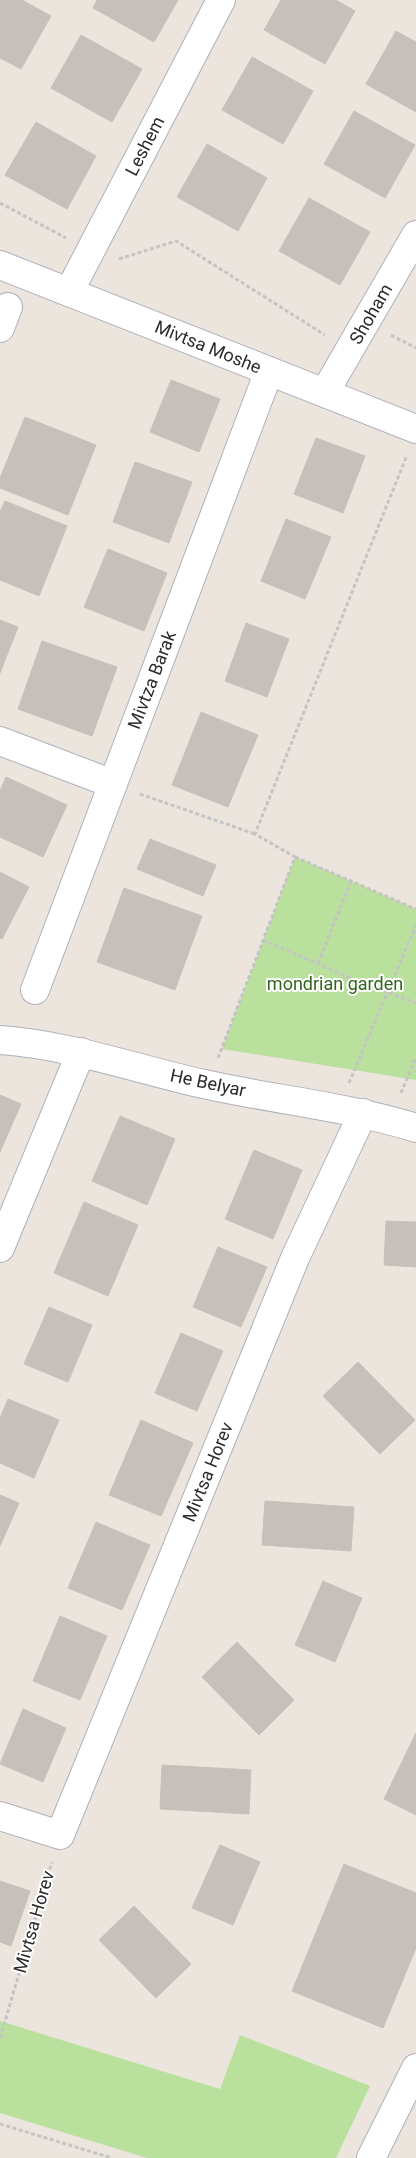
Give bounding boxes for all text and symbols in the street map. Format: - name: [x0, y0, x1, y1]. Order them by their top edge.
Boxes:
- street label: Leshem: [121, 113, 168, 179]
- street label: Shoham: [345, 280, 396, 348]
- street label: Mivtsa Moshe: [152, 316, 264, 377]
- street label: Mivtza Barak: [123, 627, 180, 732]
- park label: mondrian garden: [267, 973, 403, 994]
- street label: He BeIyar: [168, 1064, 248, 1101]
- street label: Mivtsa Horev: [178, 1419, 237, 1525]
- street label: Mivtsa Horev: [9, 1868, 58, 1975]

